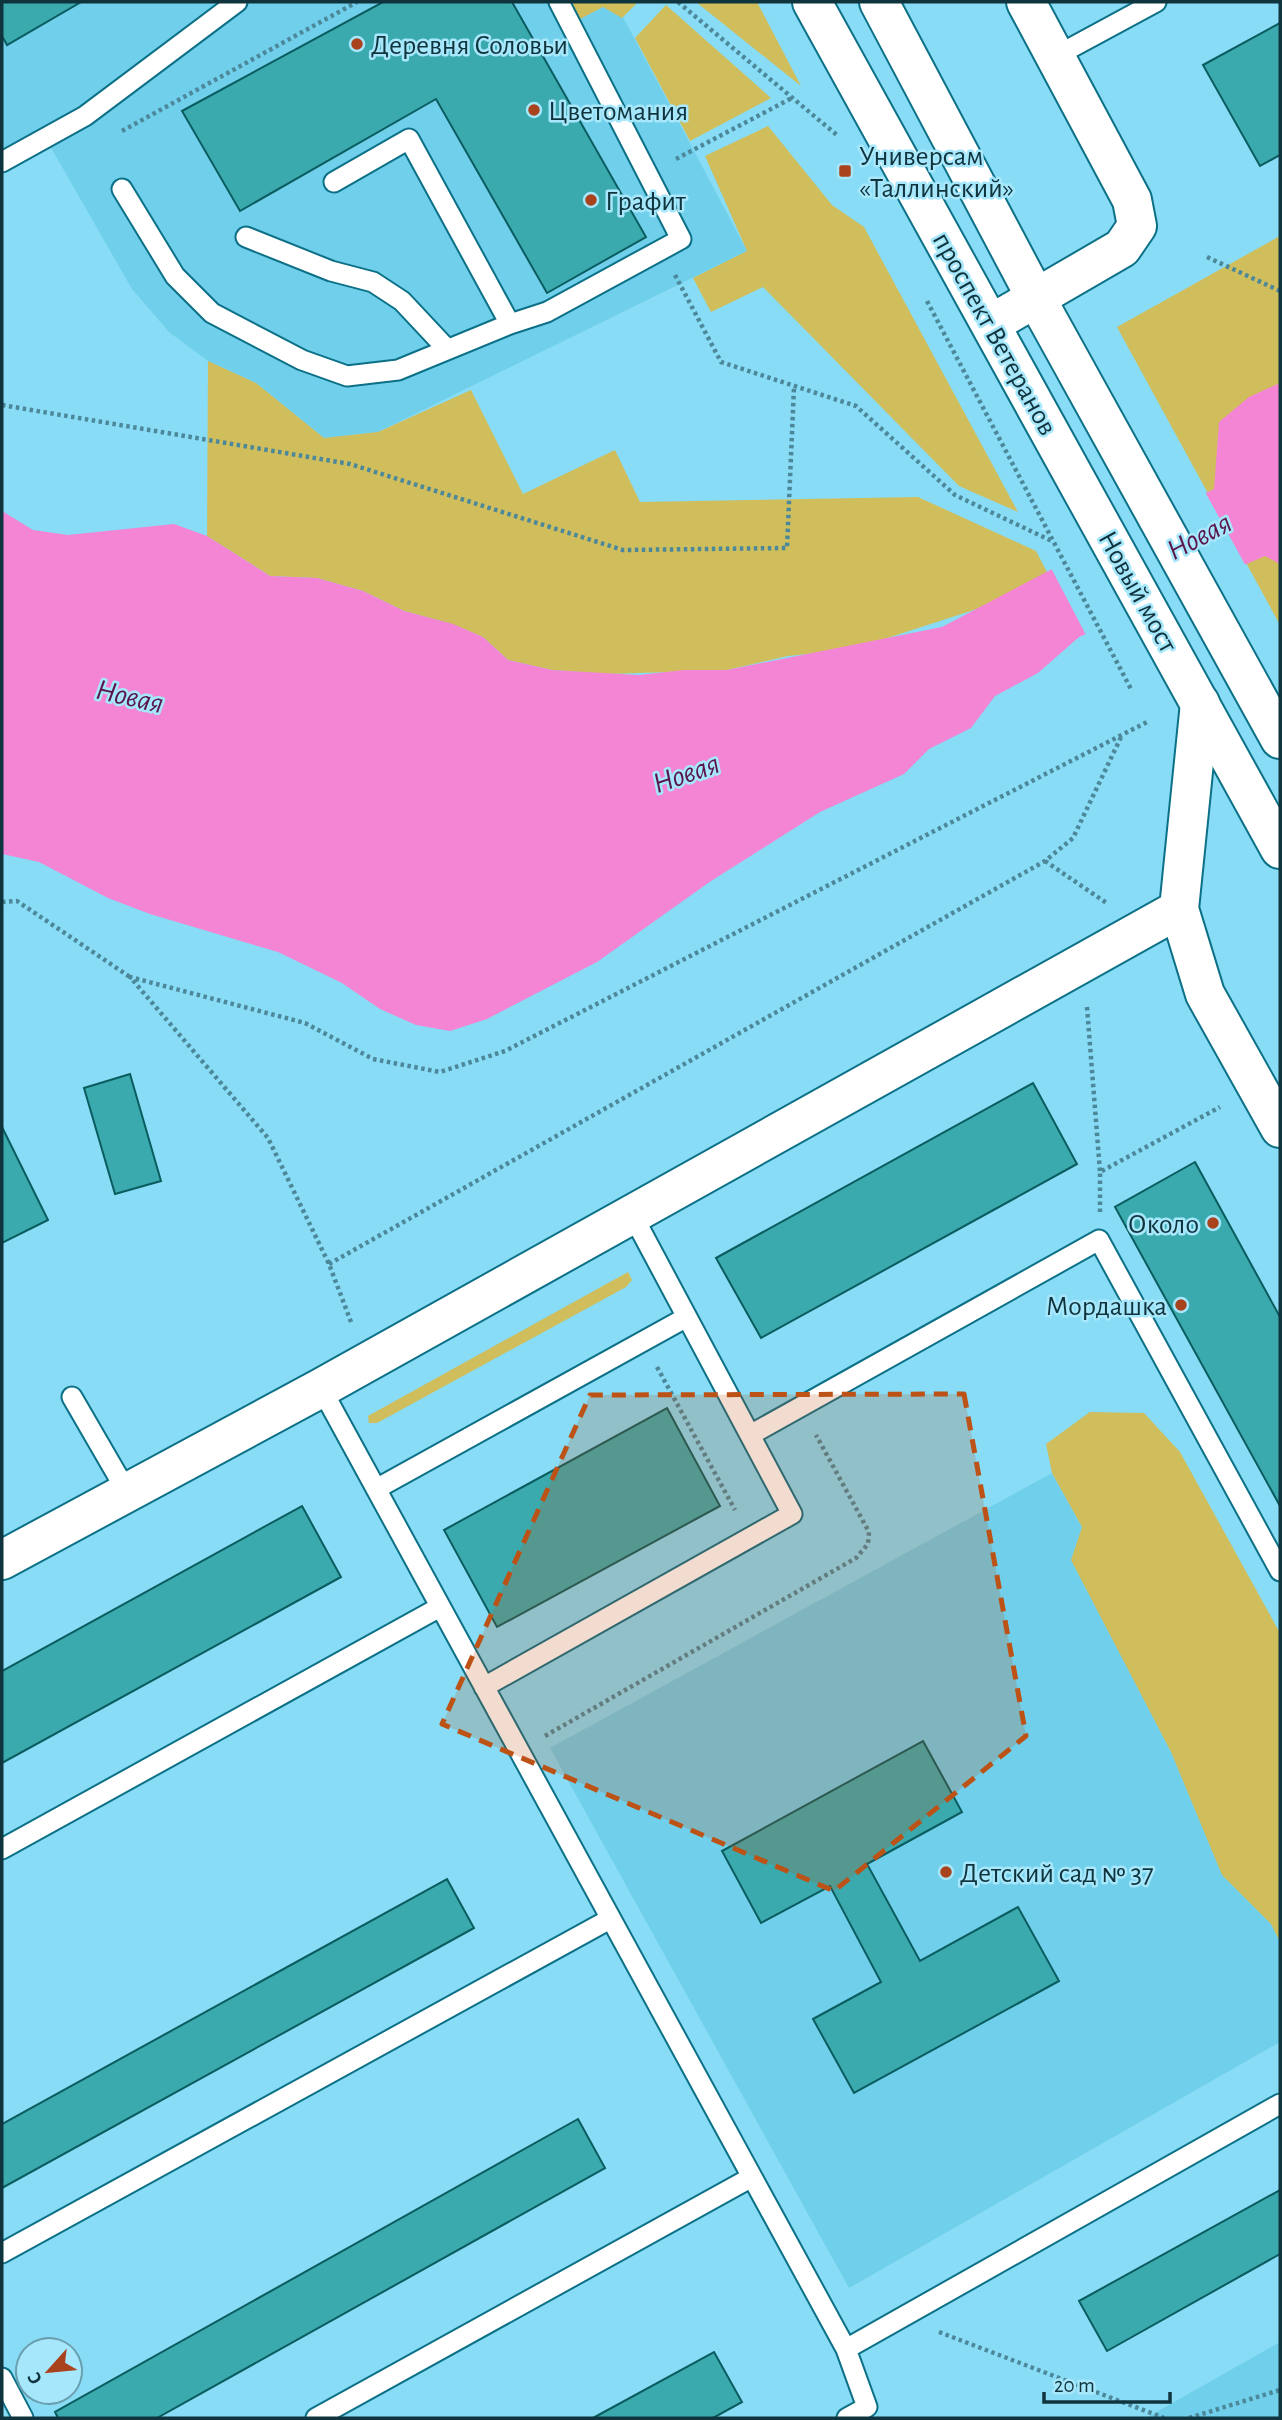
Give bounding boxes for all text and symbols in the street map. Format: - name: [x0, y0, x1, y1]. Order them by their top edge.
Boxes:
- place label: Деревня Соловьи: [371, 32, 568, 60]
- marker: Деревня Соловьи: [349, 36, 365, 52]
- place label: Цветомания: [548, 98, 688, 126]
- marker: Цветомания: [526, 102, 542, 118]
- place label: Универсам «Таллинский»: [859, 143, 1014, 203]
- marker: Универсам «Таллинский»: [837, 163, 853, 179]
- place label: Графит: [605, 188, 687, 216]
- marker: Графит: [583, 192, 599, 208]
- street label: проспект Ветеранов: [927, 228, 1062, 440]
- water label: Новая: [1162, 508, 1237, 566]
- street label: Новый мост: [1093, 527, 1182, 658]
- water label: Новая: [93, 675, 166, 719]
- water label: Новая: [649, 749, 723, 799]
- place label: Около: [1128, 1211, 1199, 1239]
- marker: Около: [1205, 1215, 1221, 1231]
- place label: Мордашка: [1046, 1293, 1167, 1321]
- marker: Мордашка: [1173, 1297, 1189, 1313]
- place label: Детский сад № 37: [960, 1860, 1154, 1888]
- marker: Детский сад № 37: [938, 1864, 954, 1880]
- north arrow: [14, 2336, 84, 2406]
- scale bar: [1044, 2360, 1170, 2404]
- text: С: [24, 2369, 46, 2387]
- text: 20 m: [1054, 2375, 1095, 2396]

